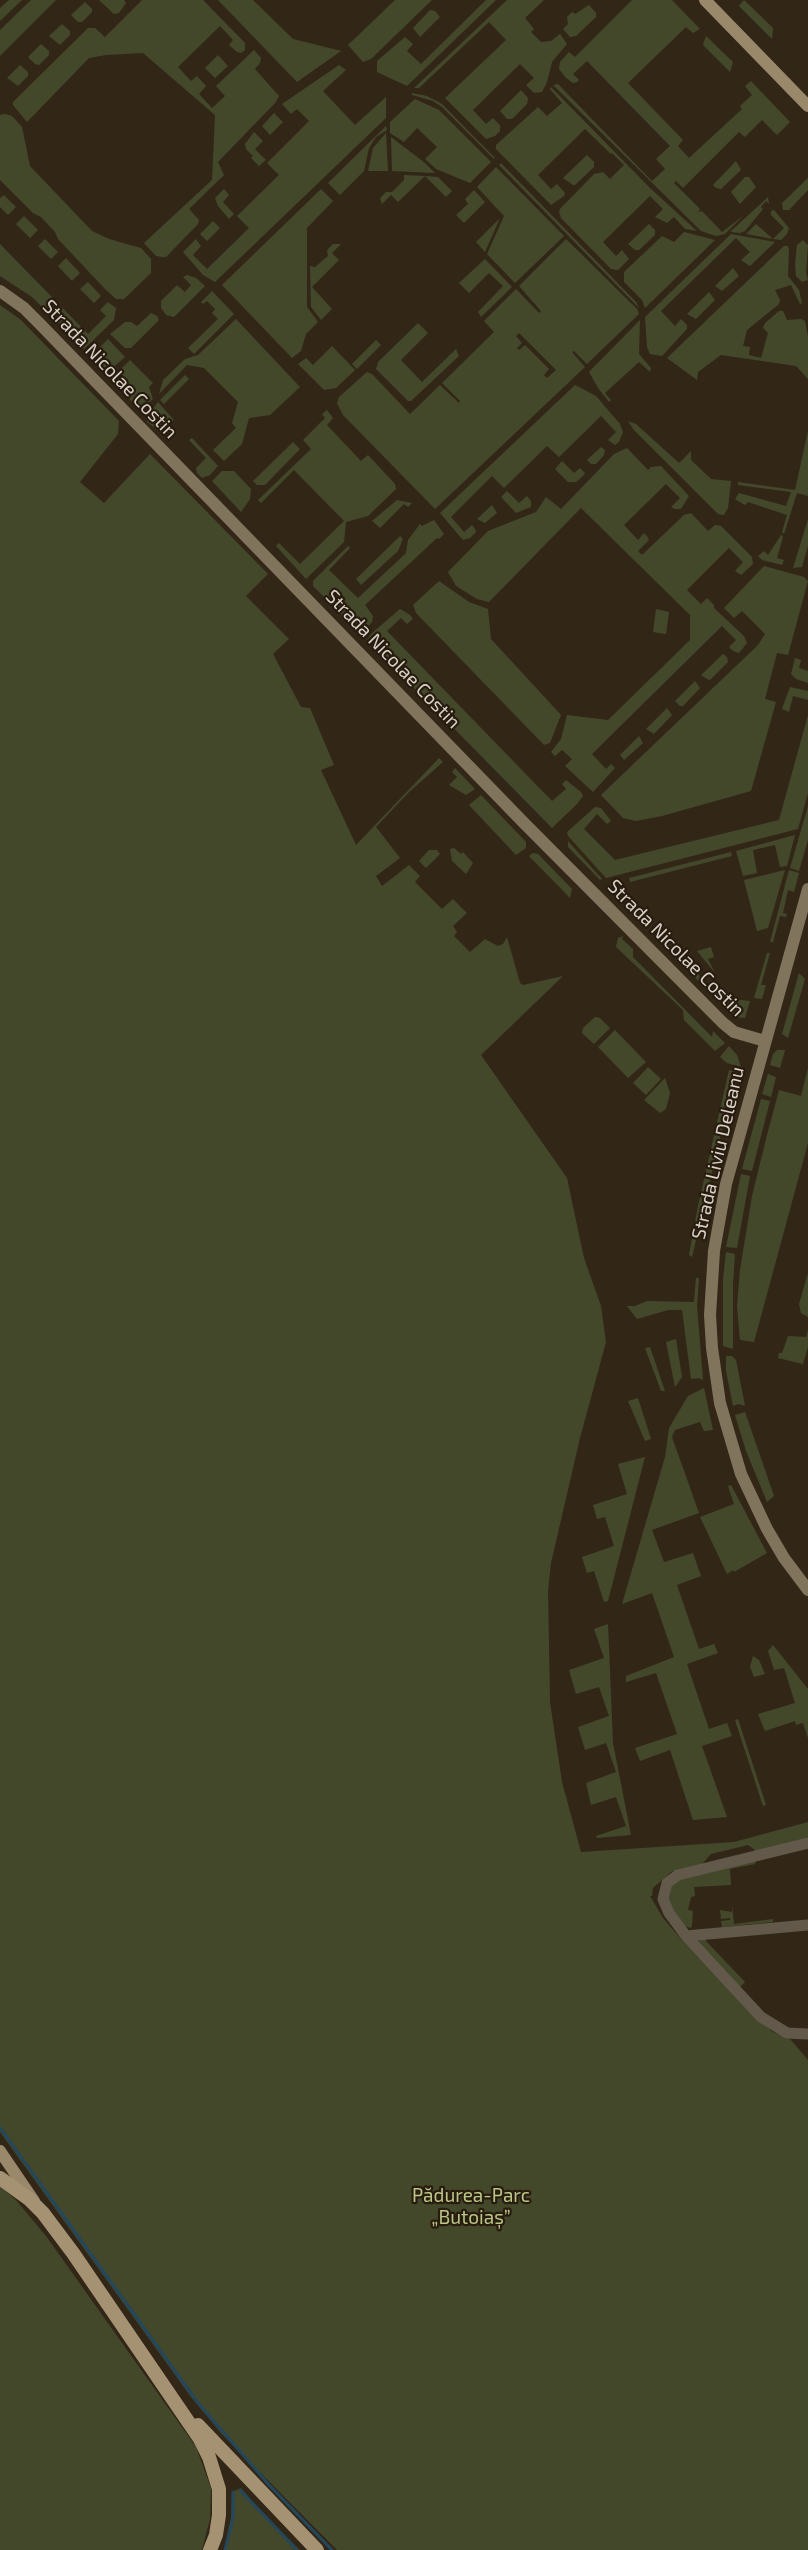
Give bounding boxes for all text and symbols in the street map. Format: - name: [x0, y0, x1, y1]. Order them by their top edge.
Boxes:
- street label: Strada Nicolae Costin: [38, 295, 182, 443]
- street label: Strada Nicolae Costin: [321, 585, 465, 733]
- street label: Strada Nicolae Costin: [603, 875, 749, 1021]
- street label: Strada Liviu Deleanu: [687, 1064, 749, 1242]
- park label: Pădurea-Parc „Butoiaș”: [412, 2185, 530, 2229]

